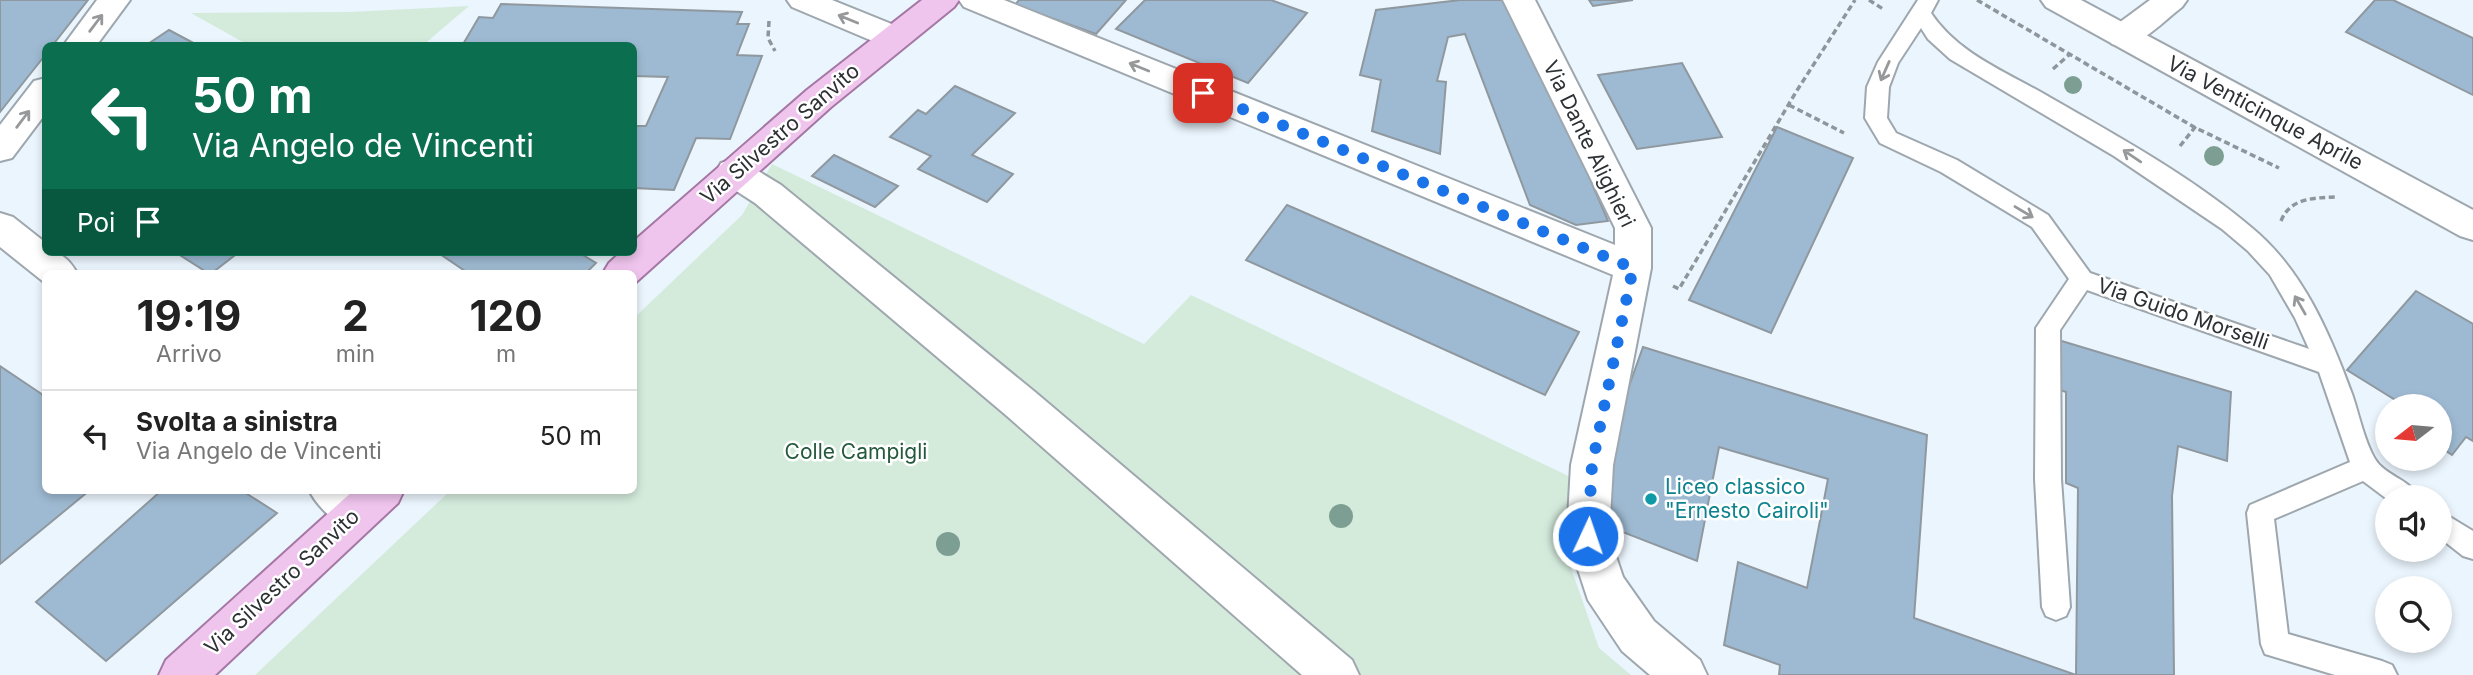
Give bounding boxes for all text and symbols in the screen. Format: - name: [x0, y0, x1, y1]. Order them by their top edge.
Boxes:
- one-way arrow: [838, 11, 859, 24]
- one-way arrow: [89, 14, 104, 32]
- street label: Via Venticinque Aprile: [2163, 50, 2367, 175]
- street label: Via Dante Alighieri: [1538, 56, 1641, 231]
- street label: Via Silvestro Sanvito: [695, 58, 864, 209]
- one-way arrow: [1129, 60, 1150, 73]
- one-way arrow: [1878, 60, 1891, 81]
- pin: [1173, 63, 1233, 123]
- text: 50 m: [192, 66, 313, 125]
- icon: left: [77, 70, 168, 161]
- icon: arrive: [1184, 74, 1222, 112]
- one-way arrow: [15, 110, 30, 129]
- text: Via Angelo de Vincenti: [192, 126, 534, 165]
- one-way arrow: [2123, 149, 2142, 163]
- icon: arrive: [129, 203, 167, 241]
- one-way arrow: [2014, 205, 2034, 219]
- text: Poi: [77, 207, 115, 238]
- street label: Via Guido Morselli: [2094, 272, 2272, 355]
- text: 19:19: [137, 290, 241, 341]
- text: 2: [342, 290, 369, 341]
- text: 120: [470, 290, 543, 341]
- one-way arrow: [2293, 295, 2307, 315]
- text: Arrivo: [156, 340, 222, 368]
- text: min: [336, 340, 375, 368]
- text: m: [496, 340, 516, 368]
- north arrow: [2375, 394, 2452, 471]
- map controls: [2375, 394, 2452, 653]
- text: Svolta a sinistra: [136, 406, 338, 437]
- icon: left: [77, 417, 115, 455]
- text: 50 m: [540, 420, 602, 451]
- text: Via Angelo de Vincenti: [136, 437, 382, 465]
- park label: Colle Campigli: [785, 439, 927, 464]
- place label: Liceo classico "Ernesto Cairoli": [1665, 474, 1829, 523]
- button: sound: [2375, 485, 2452, 562]
- marker: Liceo classico "Ernesto Cairoli": [1643, 491, 1659, 507]
- position arrow: [1551, 499, 1625, 573]
- street label: Via Silvestro Sanvito: [199, 504, 364, 660]
- button: search: [2375, 576, 2452, 653]

